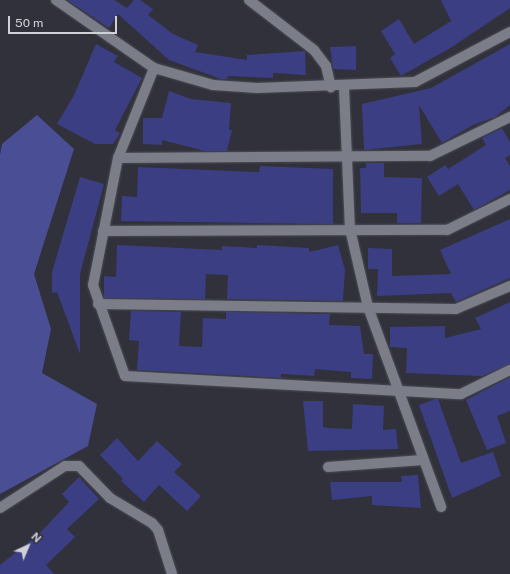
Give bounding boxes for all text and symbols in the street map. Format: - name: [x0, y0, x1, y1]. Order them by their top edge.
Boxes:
- scale bar: [10, 8, 119, 34]
- text: 50 m: [15, 16, 43, 30]
- north arrow: [8, 526, 48, 566]
- text: N: [29, 530, 44, 545]

